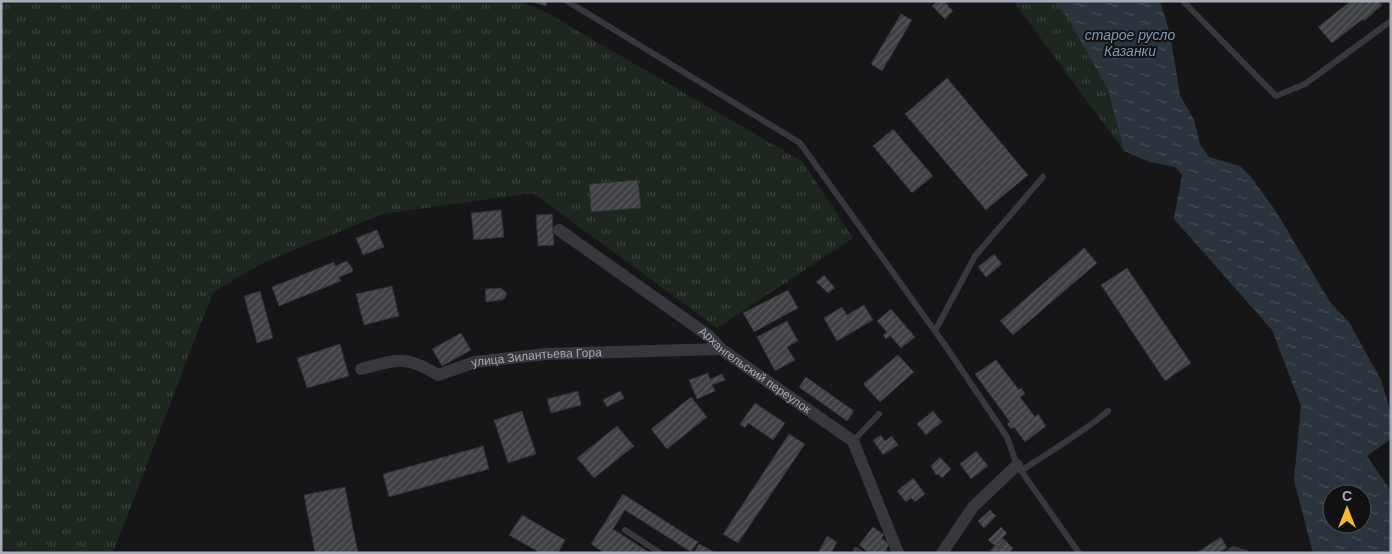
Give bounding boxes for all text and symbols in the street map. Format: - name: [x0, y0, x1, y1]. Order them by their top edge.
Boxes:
- water label: старое русло Казанки: [1085, 26, 1176, 60]
- street label: Архангельский переулок: [695, 323, 815, 418]
- street label: улица Зилантьева Гора: [469, 344, 602, 371]
- north arrow: [1322, 484, 1372, 534]
- text: С: [1342, 487, 1352, 505]

